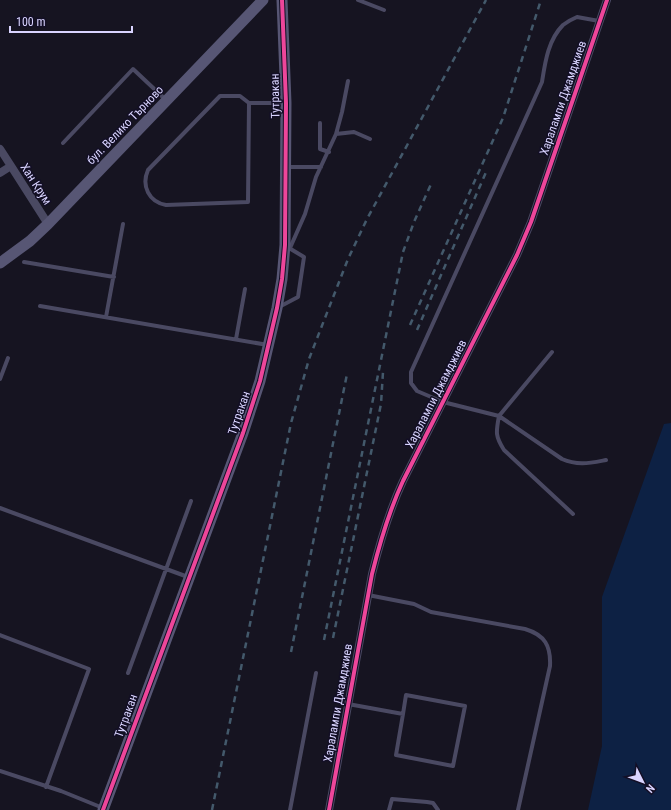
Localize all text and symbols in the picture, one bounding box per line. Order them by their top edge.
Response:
scale bar [10,8,132,34]
text: 100 m [16,15,46,29]
street label: Харалампи Джамджиев [537,39,589,157]
street label: Тутракан [268,73,282,119]
street label: бул. Велико Търново [84,83,166,167]
street label: Хан Крум [17,161,55,207]
street label: Харалампи Джамджиев [402,337,470,451]
street label: Тутракан [225,389,253,437]
street label: Харалампи Джамджиев [321,643,355,763]
street label: Тутракан [112,692,140,740]
north arrow [623,762,663,802]
text: N [643,781,657,795]

